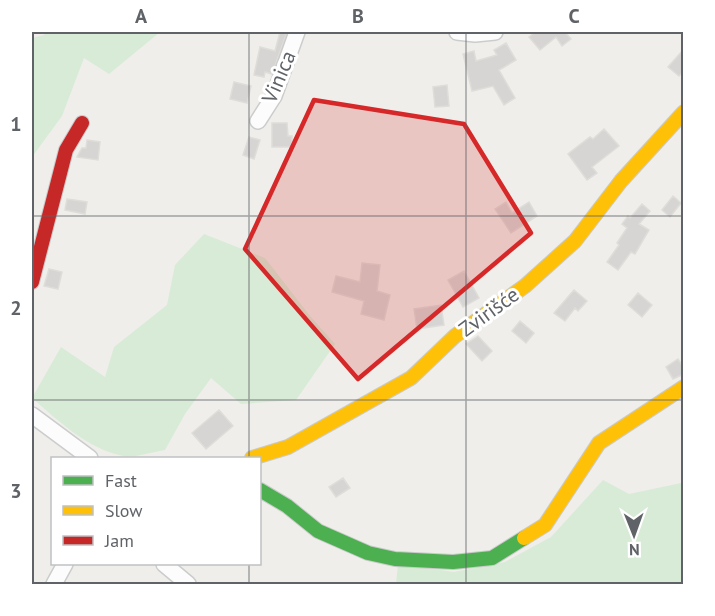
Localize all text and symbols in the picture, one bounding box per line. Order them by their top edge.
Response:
text: A [135,3,148,29]
text: B [352,3,364,29]
text: C [568,3,580,29]
street label: Vinica [255,46,302,108]
text: 1 [10,111,22,137]
street label: Zvirišće [453,281,524,342]
text: 2 [10,295,22,321]
legend [51,457,261,565]
text: Fast [105,469,137,492]
text: 3 [10,478,22,504]
text: Slow [105,499,143,522]
north arrow [604,505,664,565]
text: Jam [104,529,134,552]
text: N [629,540,640,560]

